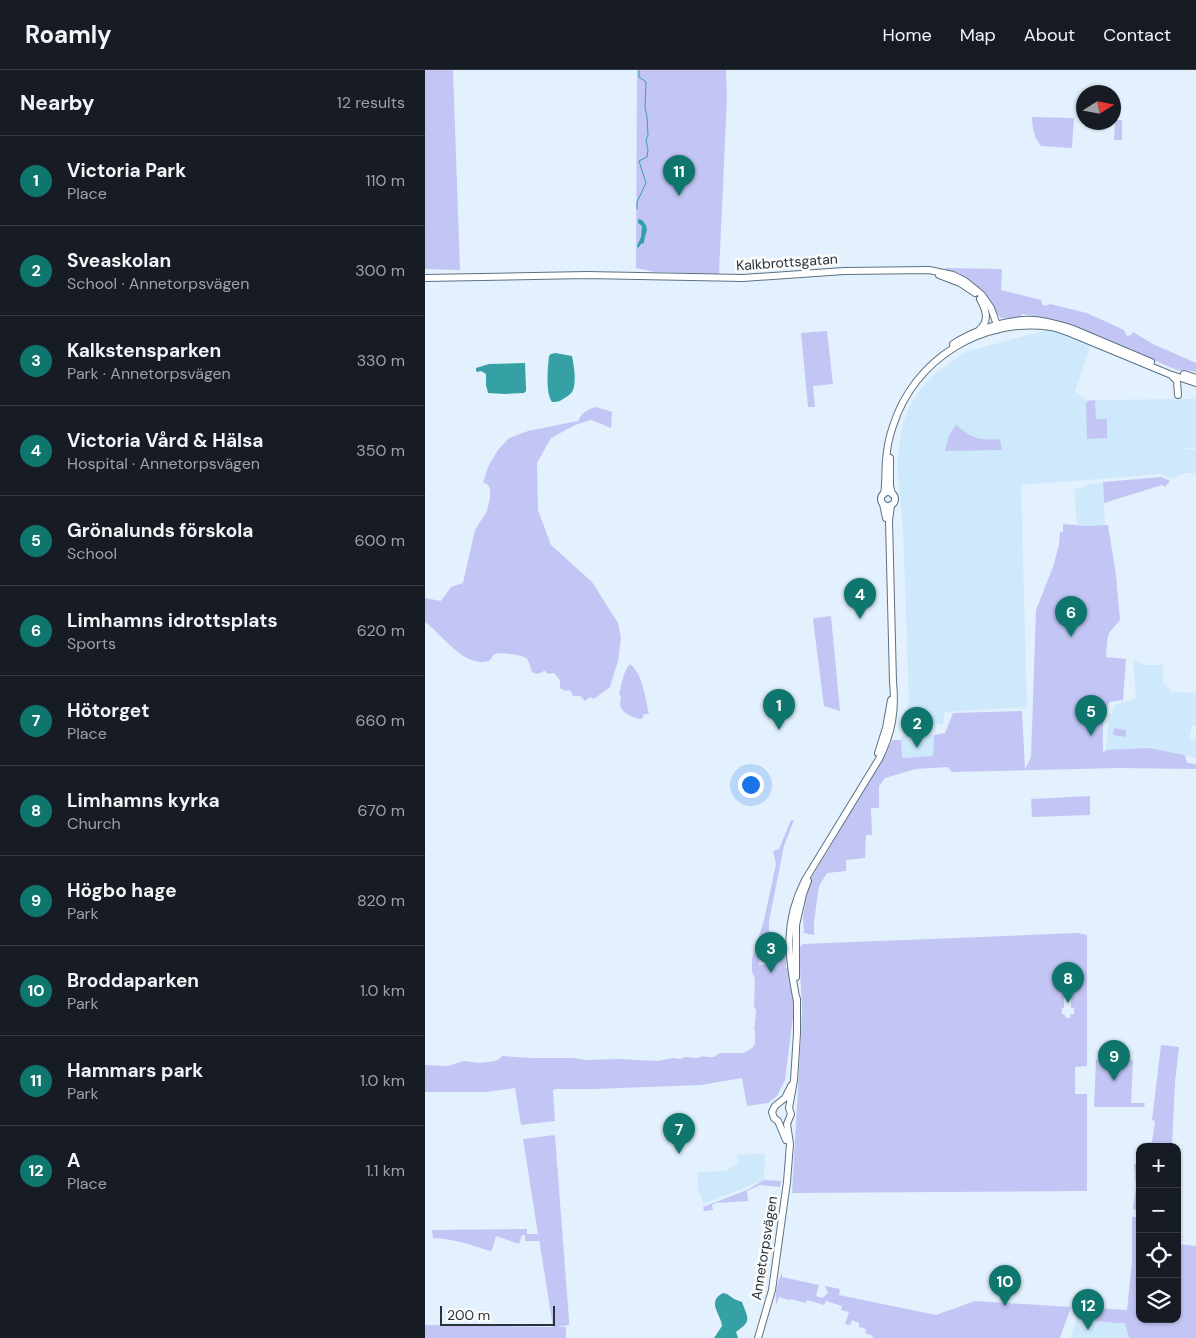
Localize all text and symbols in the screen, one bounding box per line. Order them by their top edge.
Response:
text: Roamly [25,19,112,50]
text: Home [882,23,932,47]
text: Map [960,23,996,47]
text: About [1024,23,1075,47]
text: Contact [1103,23,1171,47]
north arrow [1076,85,1121,130]
text: Nearby [20,89,94,117]
text: 12 results [337,92,405,113]
pin: 11 [663,155,695,196]
text: Victoria Park [67,158,186,183]
text: 1 [33,170,39,191]
text: 110 m [366,170,405,191]
text: Place [67,183,107,204]
text: Sveaskolan [67,248,171,273]
street label: Kalkbrottsgatan [736,249,838,275]
text: 2 [31,260,41,281]
text: 300 m [355,260,405,281]
text: School · Annetorpsvägen [67,273,249,294]
text: Kalkstensparken [67,338,221,363]
text: 3 [31,350,41,371]
text: 330 m [357,350,405,371]
text: Park · Annetorpsvägen [67,363,231,384]
text: Victoria Vård & Hälsa [67,428,263,453]
text: 4 [31,440,41,461]
text: 350 m [356,440,405,461]
text: Hospital · Annetorpsvägen [67,453,260,474]
text: Grönalunds förskola [67,518,254,543]
text: 5 [31,530,41,551]
text: 600 m [355,530,405,551]
text: School [67,543,117,564]
pin: 4 [844,578,876,619]
pin: 6 [1055,596,1087,637]
text: Limhamns idrottsplats [67,608,278,633]
text: 6 [31,620,41,641]
text: 620 m [357,620,405,641]
text: Sports [67,633,116,654]
pin: 1 [763,689,795,730]
pin: 5 [1075,695,1107,736]
text: Hötorget [67,698,149,723]
pin: 2 [901,707,933,748]
text: 7 [32,710,40,731]
text: 660 m [355,710,405,731]
text: Place [67,723,107,744]
your location [738,772,764,798]
text: Limhamns kyrka [67,788,220,813]
text: 8 [31,800,41,821]
text: 670 m [358,800,405,821]
text: Church [67,813,121,834]
text: Högbo hage [67,878,177,903]
text: 9 [31,890,41,911]
text: 820 m [357,890,405,911]
text: Park [67,903,99,924]
pin: 3 [755,932,787,973]
pin: 8 [1052,962,1084,1003]
text: Broddaparken [67,968,199,993]
text: 10 [27,980,45,1001]
text: 1.0 km [360,980,405,1001]
text: Park [67,993,99,1014]
pin: 9 [1098,1040,1130,1081]
text: Hammars park [67,1058,203,1083]
text: 11 [30,1070,42,1091]
text: 1.0 km [360,1070,405,1091]
text: Park [67,1083,99,1104]
pin: 7 [663,1113,695,1154]
map controls [1136,1143,1181,1323]
button: + [1136,1143,1181,1188]
text: A [67,1148,80,1173]
text: 12 [28,1160,44,1181]
text: 1.1 km [366,1160,405,1181]
text: Place [67,1173,107,1194]
button: − [1136,1188,1181,1233]
street label: Annetorpsvägen [747,1195,781,1301]
button: locate [1136,1233,1181,1278]
pin: 10 [989,1265,1021,1306]
button: layers [1136,1278,1181,1323]
pin: 12 [1072,1289,1104,1330]
scale bar [440,1303,555,1326]
text: 200 m [447,1306,490,1324]

